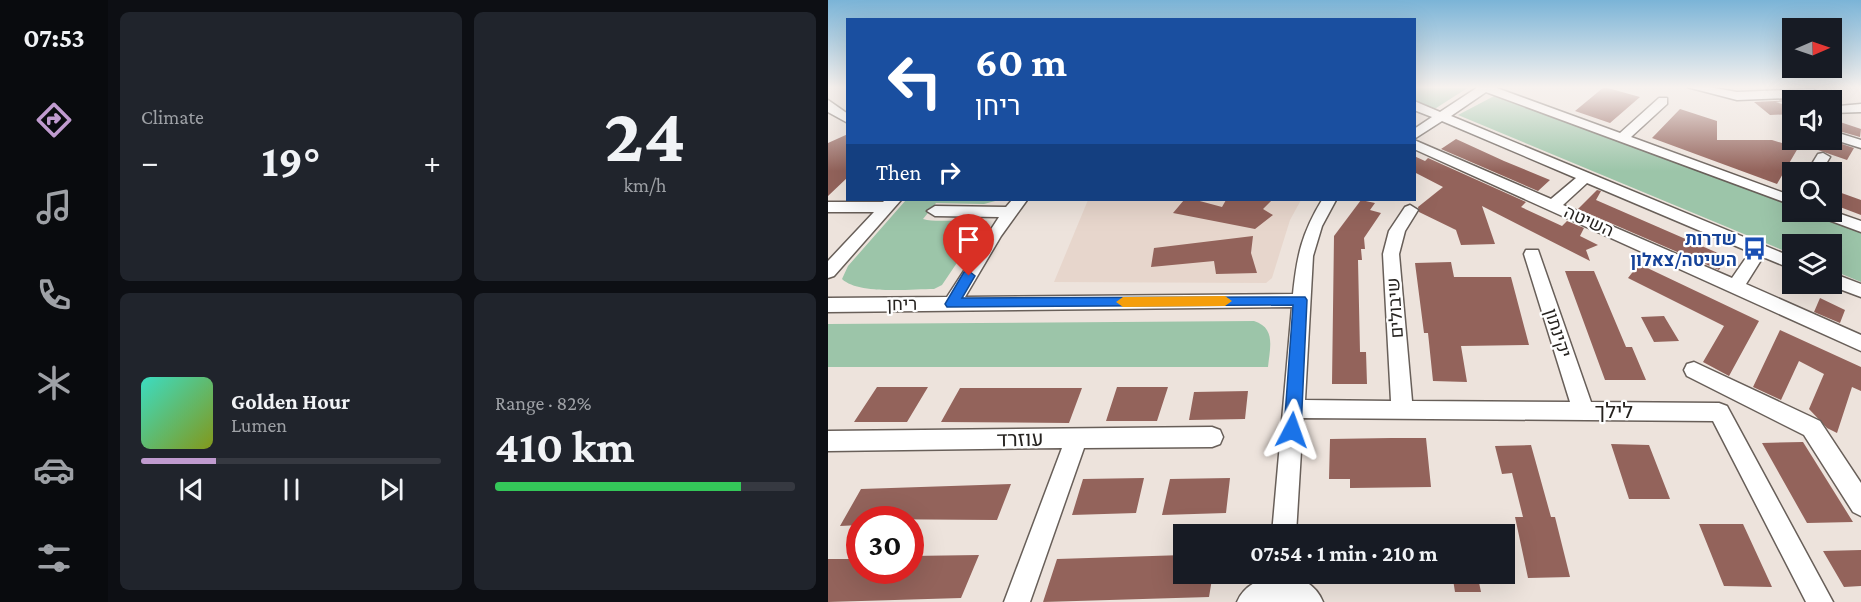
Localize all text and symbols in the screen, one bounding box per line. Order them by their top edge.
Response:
north arrow [1782,18,1842,78]
map controls [1782,18,1842,294]
text: 07:53 [23,23,85,53]
text: 60 m [975,38,1067,85]
icon: left [876,42,954,120]
button: sound [1782,90,1842,150]
text: 24 [604,91,686,178]
text: ריחן [975,91,1021,121]
icon: directions [33,99,75,141]
text: Climate [141,106,204,128]
text: 19° [262,136,320,186]
text: − [141,143,158,180]
text: + [424,143,441,180]
icon: right [933,156,966,189]
text: Then [876,160,921,185]
button: search [1782,162,1842,222]
text: km/h [623,174,667,196]
icon: music [33,186,75,228]
street label: השיטה [1561,201,1617,241]
pin [943,214,994,276]
icon: arrive [952,223,985,256]
place label: שדרות השיטה/צאלון [1631,229,1737,270]
button: layers [1782,234,1842,294]
bus stop icon: שדרות השיטה/צאלון [1742,236,1768,262]
icon: phone [33,274,75,316]
street label: שיבולים [1383,277,1407,339]
street label: ריחן [887,294,917,314]
street label: יקינתון [1541,306,1575,360]
icon: climate [33,362,75,404]
text: Golden Hour [231,389,350,414]
text: Range · 82% [495,392,592,414]
position arrow [1260,398,1324,462]
street label: לילך [1595,399,1633,423]
text: Lumen [231,414,287,436]
text: 410 km [495,422,635,472]
street label: עוזרד [996,427,1044,451]
icon: car [33,449,75,491]
icon: previous [175,473,208,506]
icon: pause [275,473,308,506]
icon: next [375,473,408,506]
speed limit sign: 30 [846,506,924,584]
icon: filters [33,537,75,579]
text: 07:54 · 1 min · 210 m [1250,541,1438,566]

